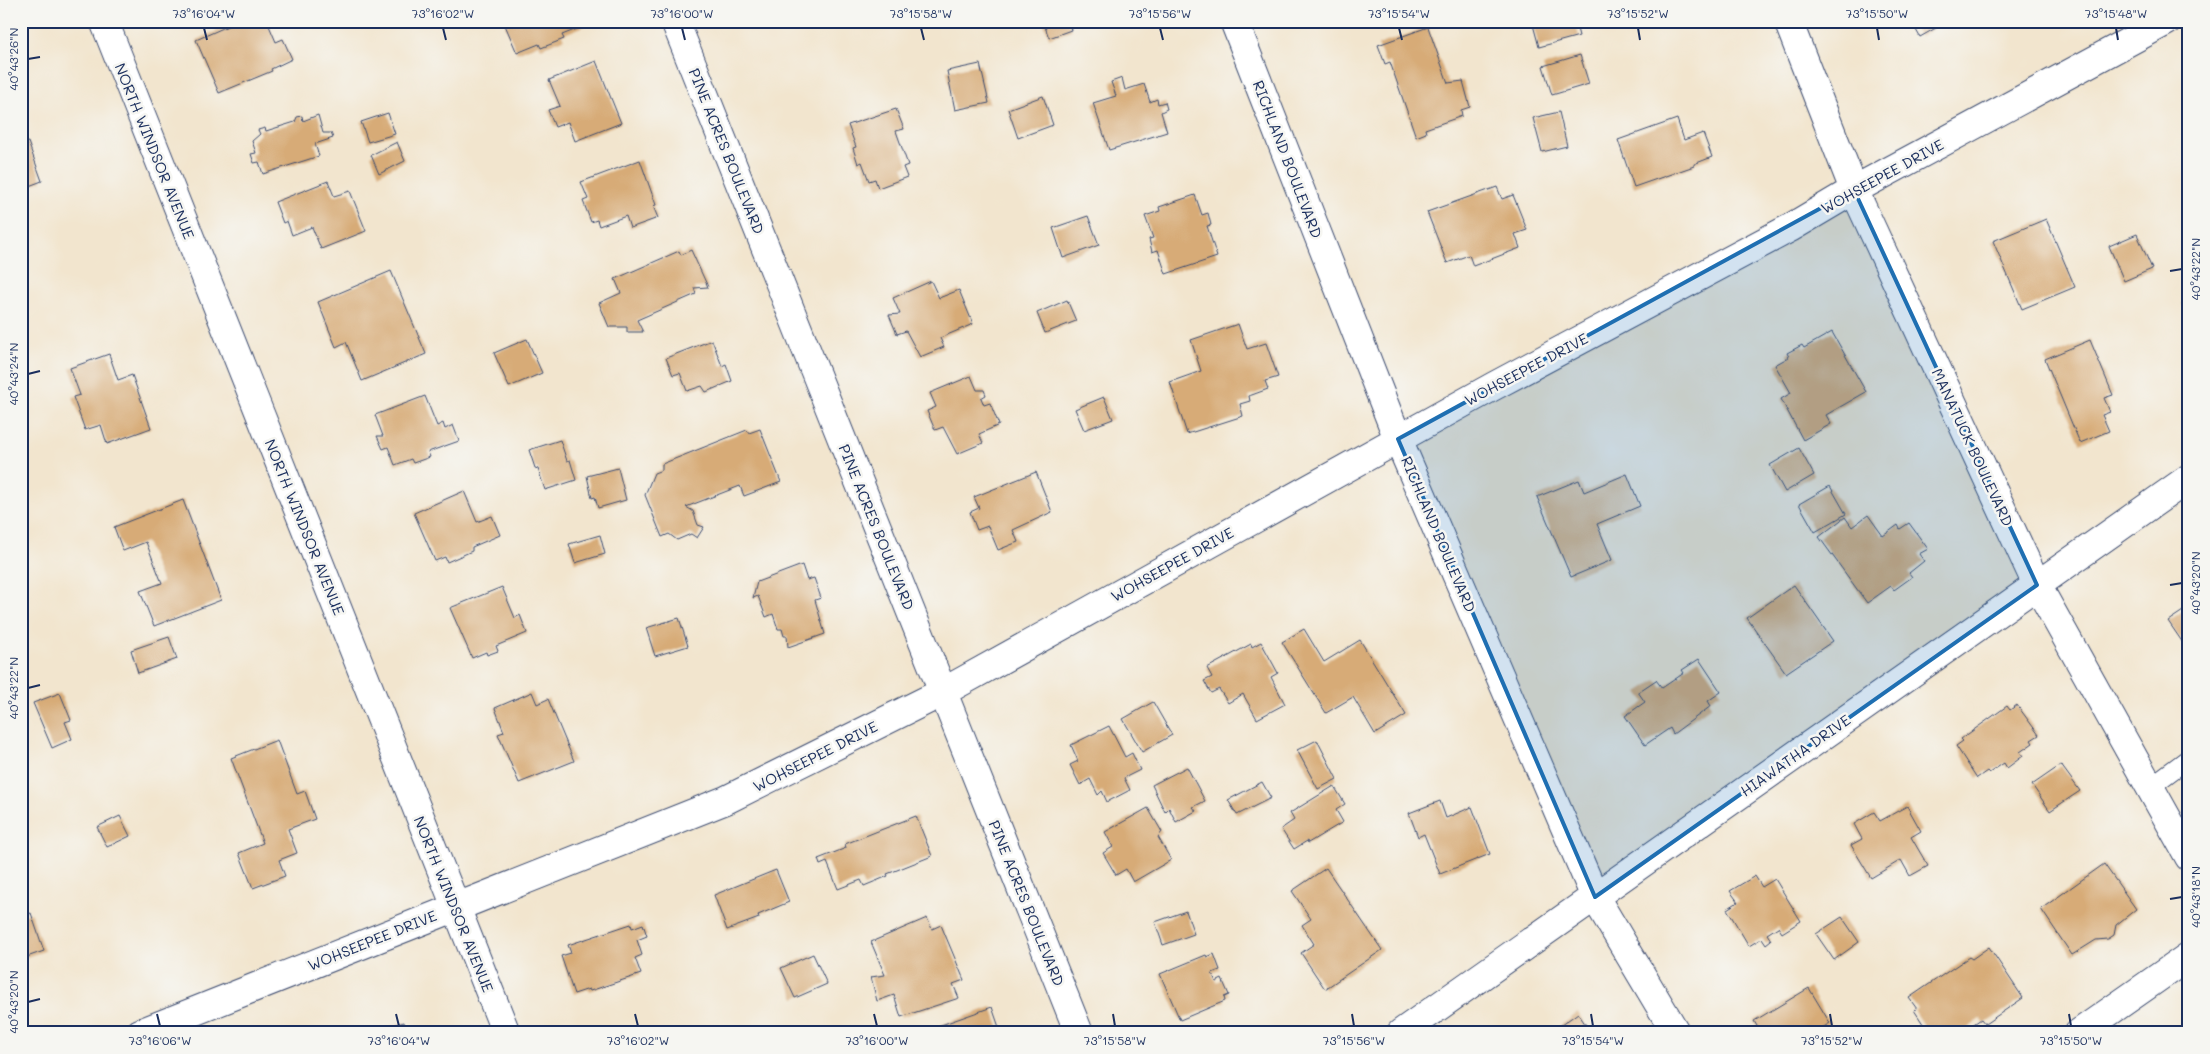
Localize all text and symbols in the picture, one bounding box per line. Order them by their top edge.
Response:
text: 73°16'04"W [173,5,235,21]
text: 73°16'02"W [412,5,474,21]
text: 73°16'00"W [650,5,714,21]
text: 73°15'58"W [890,5,952,21]
text: 73°15'56"W [1129,5,1191,21]
text: 73°15'54"W [1368,5,1430,21]
text: 73°15'52"W [1607,5,1669,21]
text: 73°15'50"W [1846,5,1908,21]
text: 73°15'48"W [2085,5,2147,21]
text: 40°43'26"N [5,28,21,90]
street label: NORTH WINDSOR AVENUE [110,60,200,242]
street label: PINE ACRES BOULEVARD [685,65,769,237]
street label: RICHLAND BOULEVARD [1249,77,1327,241]
street label: WOHSEEPEE DRIVE [1817,134,1947,218]
text: 40°43'22"N [2187,238,2203,300]
street label: WOHSEEPEE DRIVE [1461,328,1592,410]
text: 40°43'24"N [5,343,21,405]
street label: MANATUCK BOULEVARD [1928,365,2018,529]
street label: NORTH WINDSOR AVENUE [260,436,350,618]
street label: PINE ACRES BOULEVARD [835,441,919,613]
street label: RICHLAND BOULEVARD [1397,453,1481,615]
street label: WOHSEEPEE DRIVE [1107,522,1237,606]
text: 40°43'20"N [2187,552,2203,614]
text: 40°43'22"N [5,657,21,719]
street label: HIAWATHA DRIVE [1736,709,1854,801]
street label: WOHSEEPEE DRIVE [749,716,881,796]
street label: NORTH WINDSOR AVENUE [409,813,499,995]
street label: PINE ACRES BOULEVARD [985,817,1069,989]
text: 40°43'18"N [2187,866,2203,928]
street label: WOHSEEPEE DRIVE [305,905,440,975]
text: 40°43'20"N [5,971,21,1033]
text: 73°16'06"W [128,1032,192,1048]
text: 73°16'04"W [368,1032,430,1048]
text: 73°16'02"W [607,1032,669,1048]
text: 73°16'00"W [845,1032,909,1048]
text: 73°15'58"W [1084,1032,1146,1048]
text: 73°15'56"W [1323,1032,1385,1048]
text: 73°15'54"W [1562,1032,1624,1048]
text: 73°15'52"W [1801,1032,1863,1048]
text: 73°15'50"W [2040,1032,2102,1048]

